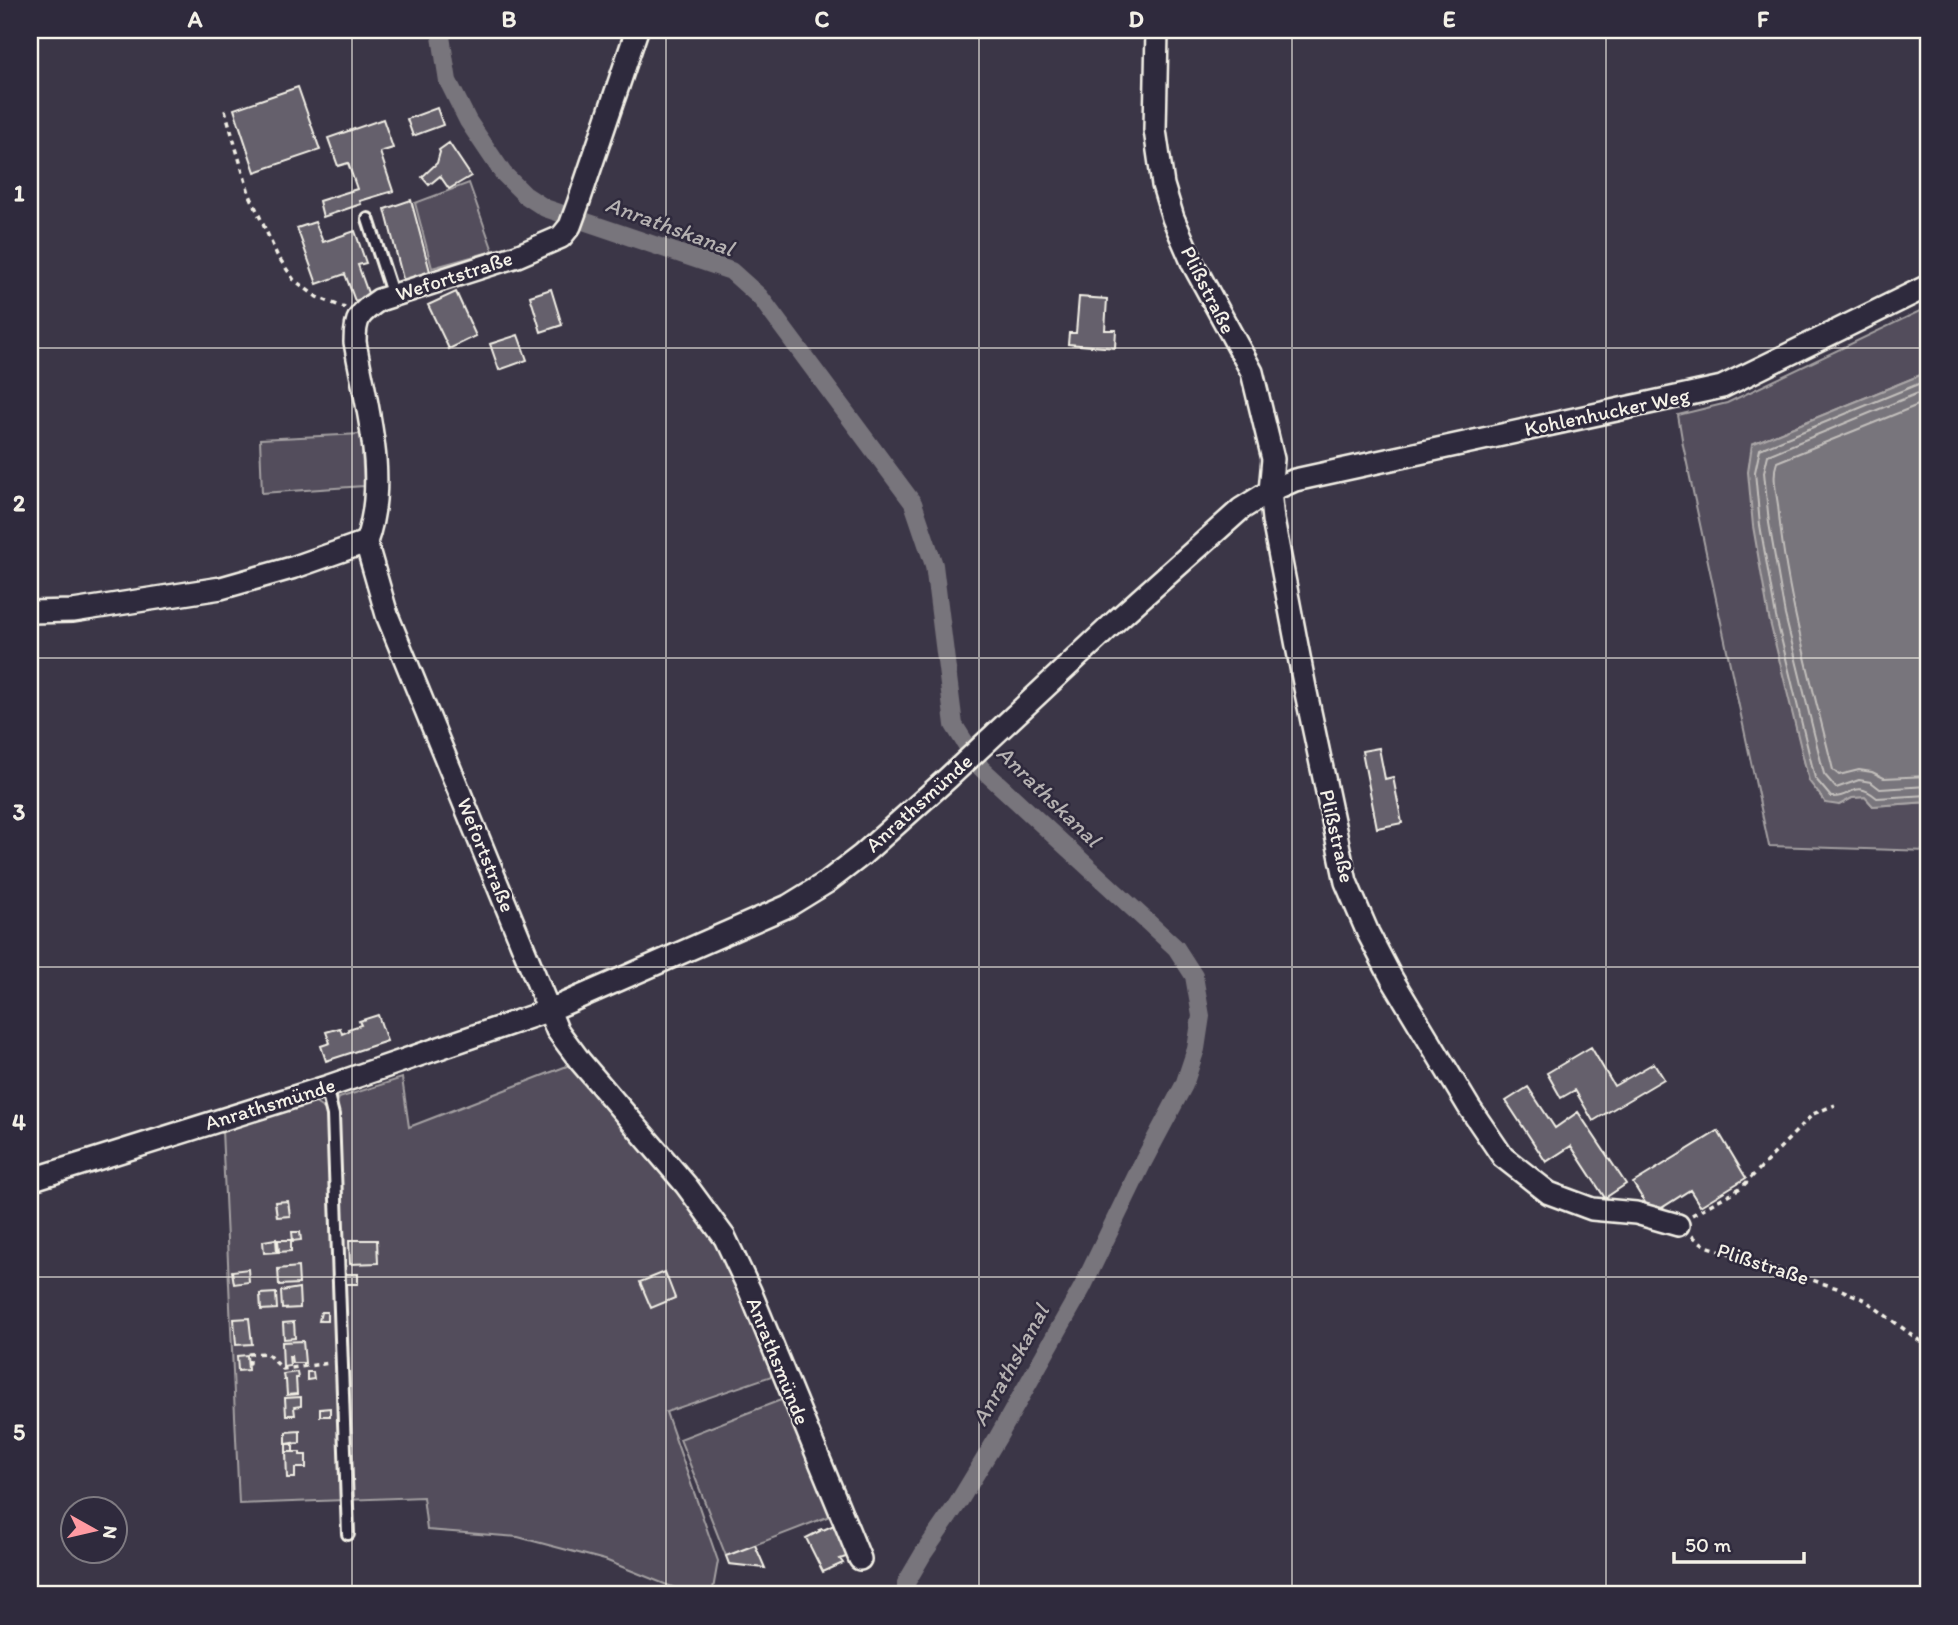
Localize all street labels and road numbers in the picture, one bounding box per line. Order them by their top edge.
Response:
street label: Plißstraße [1176,242,1241,338]
street label: Wefortstraße [392,245,515,306]
street label: Kohlenhucker Weg [1522,382,1692,441]
street label: Anrathsmünde [860,748,977,857]
street label: Plißstraße [1315,787,1360,885]
street label: Wefortstraße [452,794,521,916]
street label: Anrathsmünde [202,1072,338,1135]
street label: Plißstraße [1714,1237,1812,1290]
street label: Anrathsmünde [742,1293,815,1428]

